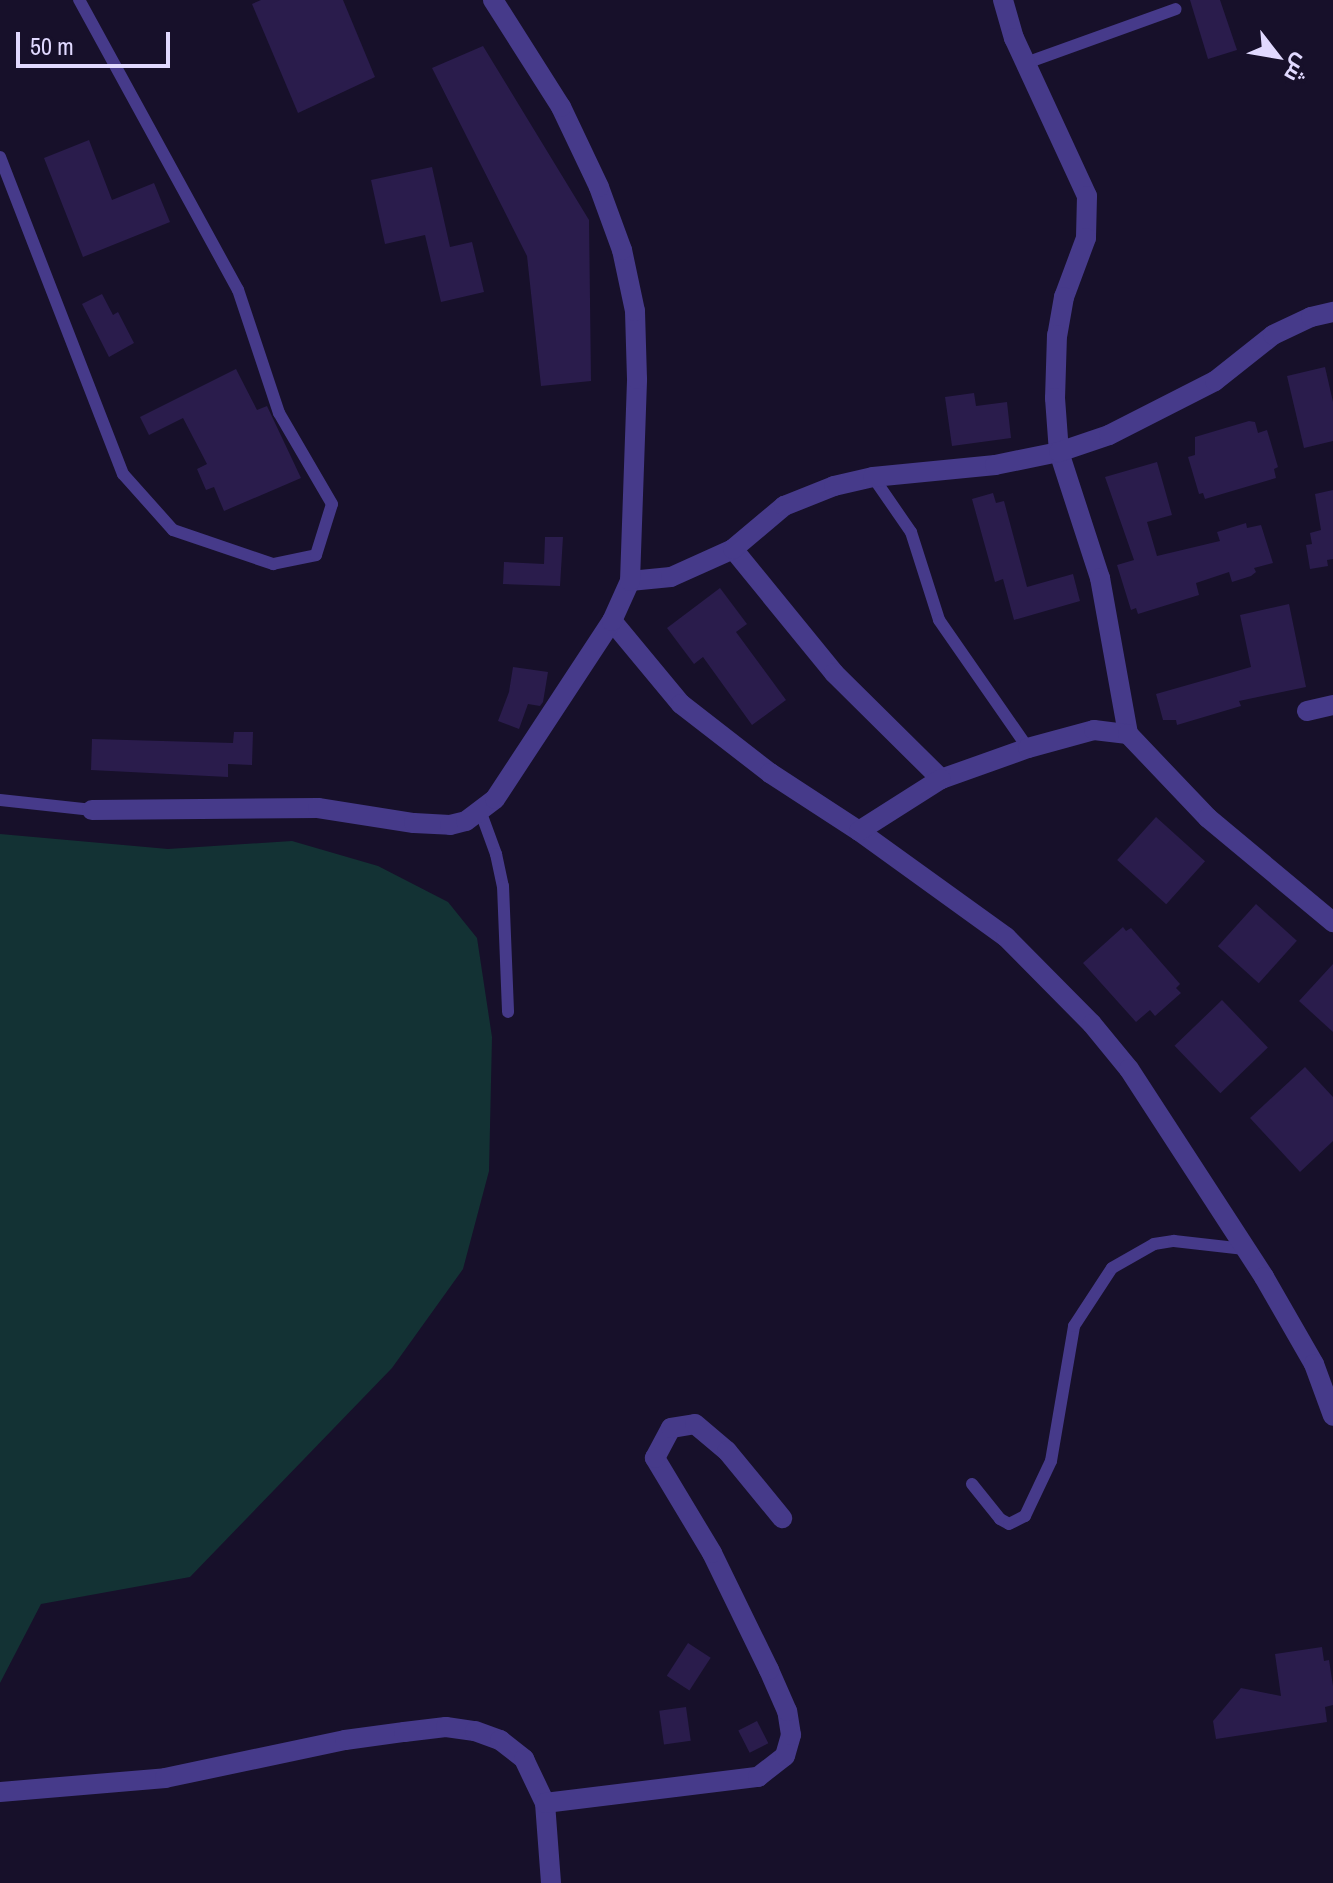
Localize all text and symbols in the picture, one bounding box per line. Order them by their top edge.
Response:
scale bar [20,16,174,66]
north arrow [1237,16,1317,96]
text: 50 m [30,30,74,62]
text: ش [1277,49,1318,88]

